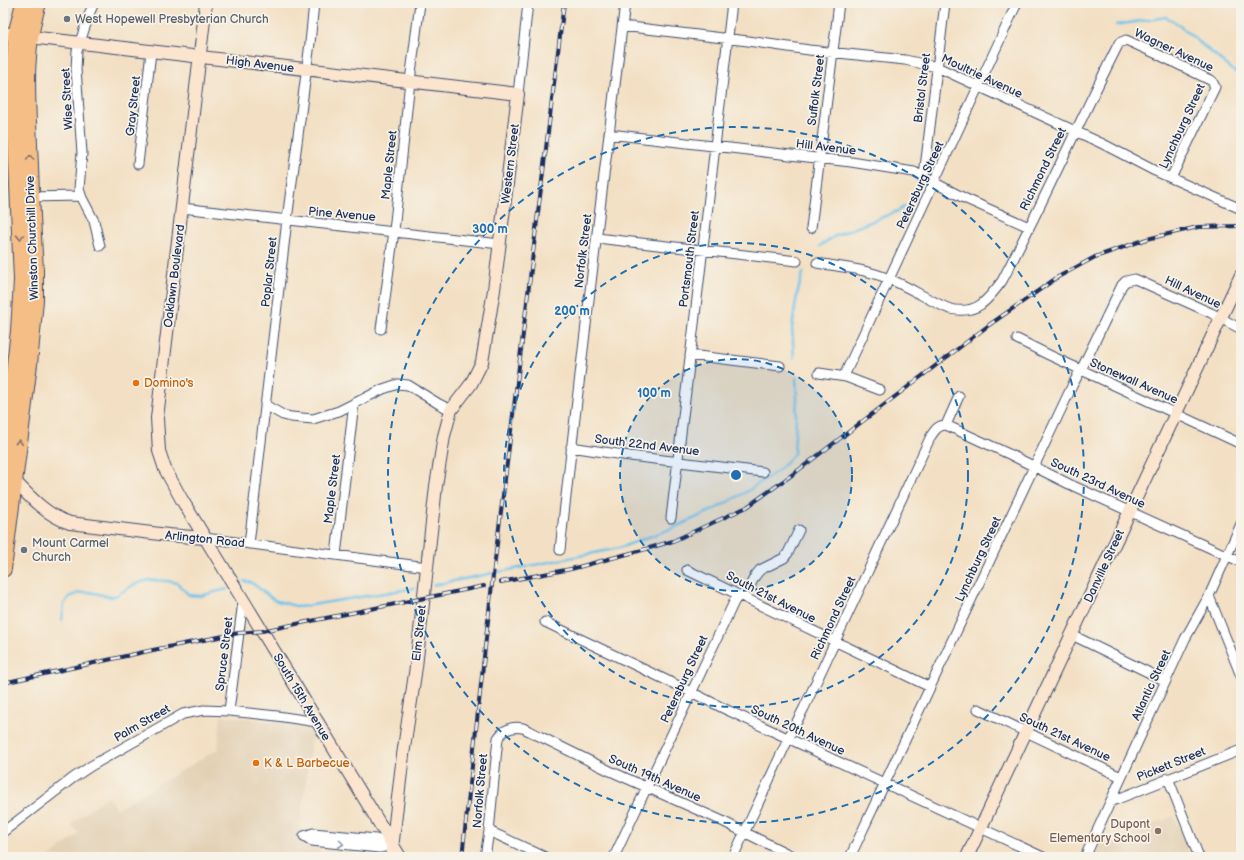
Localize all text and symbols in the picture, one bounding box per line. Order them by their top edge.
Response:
place label: West Hopewell Presbyterian Church [75,12,269,27]
marker: West Hopewell Presbyterian Church [62,14,72,24]
street label: Wagner Avenue [1132,26,1216,75]
street label: Moultrie Avenue [939,51,1025,102]
street label: Bristol Street [911,52,934,124]
street label: High Avenue [225,53,295,76]
street label: Suffolk Street [805,53,828,126]
street label: Wise Street [58,67,77,130]
street label: Gray Street [123,75,144,137]
street label: Lynchburg Street [1156,81,1209,171]
street label: Western Street [498,123,523,205]
street label: Richmond Street [1017,125,1070,213]
street label: Maple Street [378,129,401,201]
street label: Hill Avenue [795,136,857,159]
street label: Petersburg Street [894,139,947,232]
one-way arrow [25,155,34,161]
street label: Winston Churchill Drive [23,175,42,300]
street label: Pine Avenue [308,204,376,225]
street label: Portsmouth Street [676,209,703,308]
street label: Norfolk Street [571,213,596,289]
text: 300 m [472,222,508,237]
street label: Oaklawn Boulevard [161,224,188,328]
one-way arrow [16,234,24,240]
street label: Poplar Street [258,236,281,308]
street label: Hill Avenue [1162,273,1223,312]
text: 200 m [554,304,590,319]
street label: Stonewall Avenue [1087,355,1180,408]
place label: Domino's [144,376,193,391]
marker: Domino's [131,378,141,388]
text: 100 m [637,386,671,401]
street label: South 22nd Avenue [594,432,700,459]
one-way arrow [15,438,24,445]
street label: Maple Street [321,453,344,525]
street label: South 23rd Avenue [1048,455,1148,512]
centre of rings [729,468,743,482]
street label: Lynchburg Street [952,514,1005,604]
street label: Danville Street [1081,527,1128,605]
street label: Arlington Road [164,528,246,551]
place label: Mount Carmel Church [32,536,109,565]
marker: Mount Carmel Church [19,545,29,555]
street label: South 21st Avenue [723,568,818,627]
street label: Richmond Street [807,574,860,662]
street label: Elm Street [409,604,430,662]
street label: Spruce Street [213,616,237,692]
street label: Petersburg Street [658,633,711,726]
street label: Atlantic Street [1129,647,1174,723]
street label: South 15th Avenue [270,651,334,744]
street label: Palm Street [111,701,173,746]
street label: South 20th Avenue [748,702,847,759]
street label: South 21st Avenue [1017,710,1113,765]
street label: Pickett Street [1135,744,1208,785]
street label: South 19th Avenue [606,751,703,806]
street label: Norfolk Street [470,753,491,829]
place label: K & L Barbecue [264,756,350,771]
marker: K & L Barbecue [251,758,261,768]
place label: Dupont Elementary School [1049,817,1150,846]
marker: Dupont Elementary School [1153,826,1163,836]
one-way arrow [338,839,344,848]

